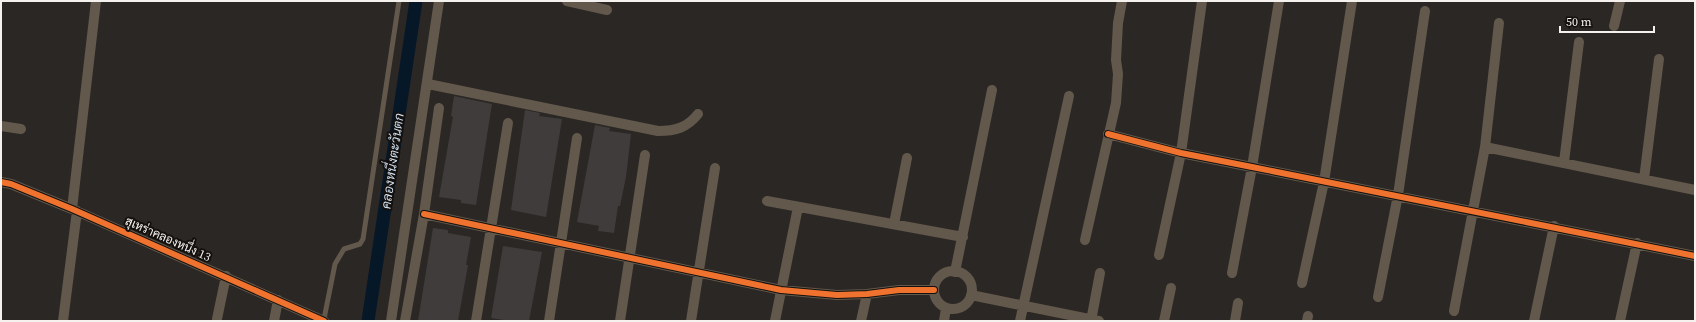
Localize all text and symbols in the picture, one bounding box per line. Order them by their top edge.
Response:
scale bar [1560,8,1654,34]
text: 50 m [1566,14,1592,30]
water label: คลองหนึ่งตะวันตก [373,112,408,210]
street label: สุเหร่าคลองหนึ่ง 13 [122,210,215,266]

